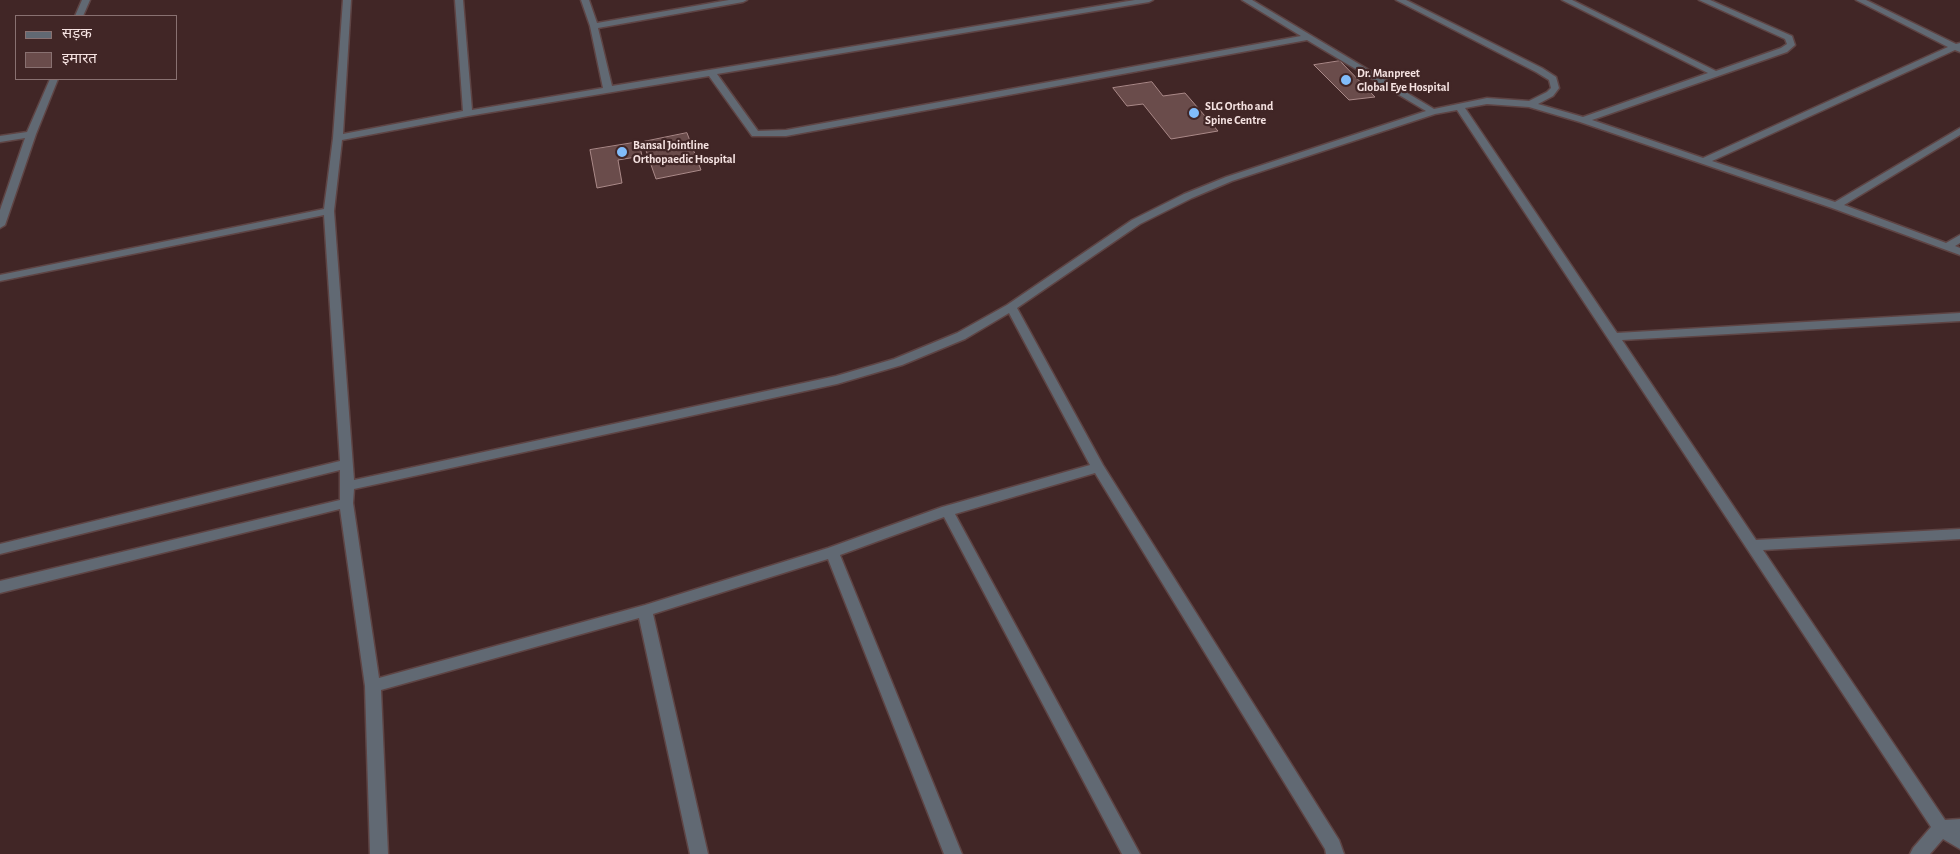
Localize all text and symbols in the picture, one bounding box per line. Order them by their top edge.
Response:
legend [15,15,178,80]
text: सड़क [62,26,92,41]
text: इमारत [62,51,97,66]
place label: Dr. Manpreet Global Eye Hospital [1357,66,1450,94]
marker: Dr. Manpreet Global Eye Hospital [1339,73,1353,87]
place label: SLG Ortho and Spine Centre [1205,99,1273,127]
marker: SLG Ortho and Spine Centre [1187,106,1201,120]
place label: Bansal Jointline Orthopaedic Hospital [633,138,736,166]
marker: Bansal Jointline Orthopaedic Hospital [615,145,629,159]

